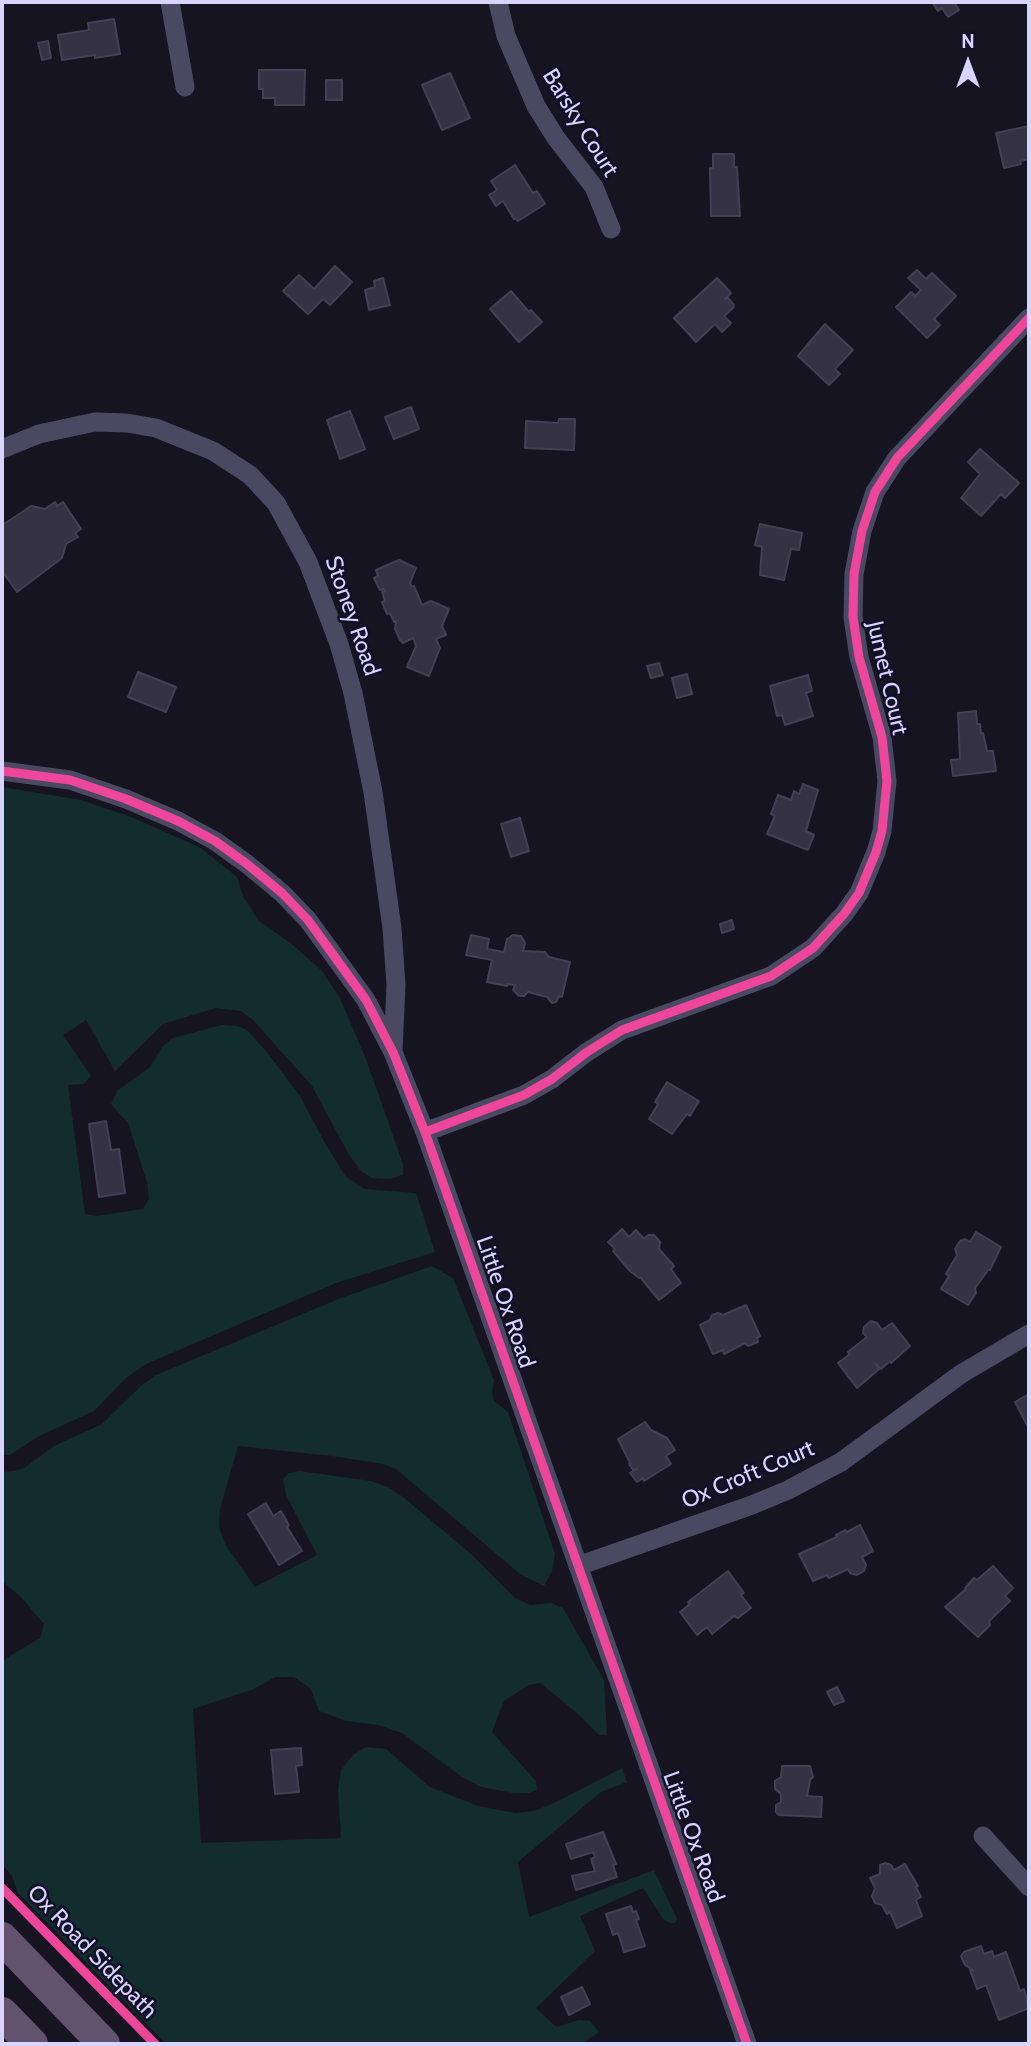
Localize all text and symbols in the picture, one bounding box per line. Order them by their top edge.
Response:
north arrow [933,28,1003,98]
text: N [961,30,975,53]
street label: Barsky Court [536,64,624,182]
street label: Stoney Road [319,553,385,679]
street label: Jumet Court [860,618,914,738]
street label: Little Ox Road [470,1232,540,1372]
street label: Ox Croft Court [678,1435,818,1515]
street label: Little Ox Road [657,1768,729,1906]
street label: Ox Road Sidepath [21,1879,163,2025]

